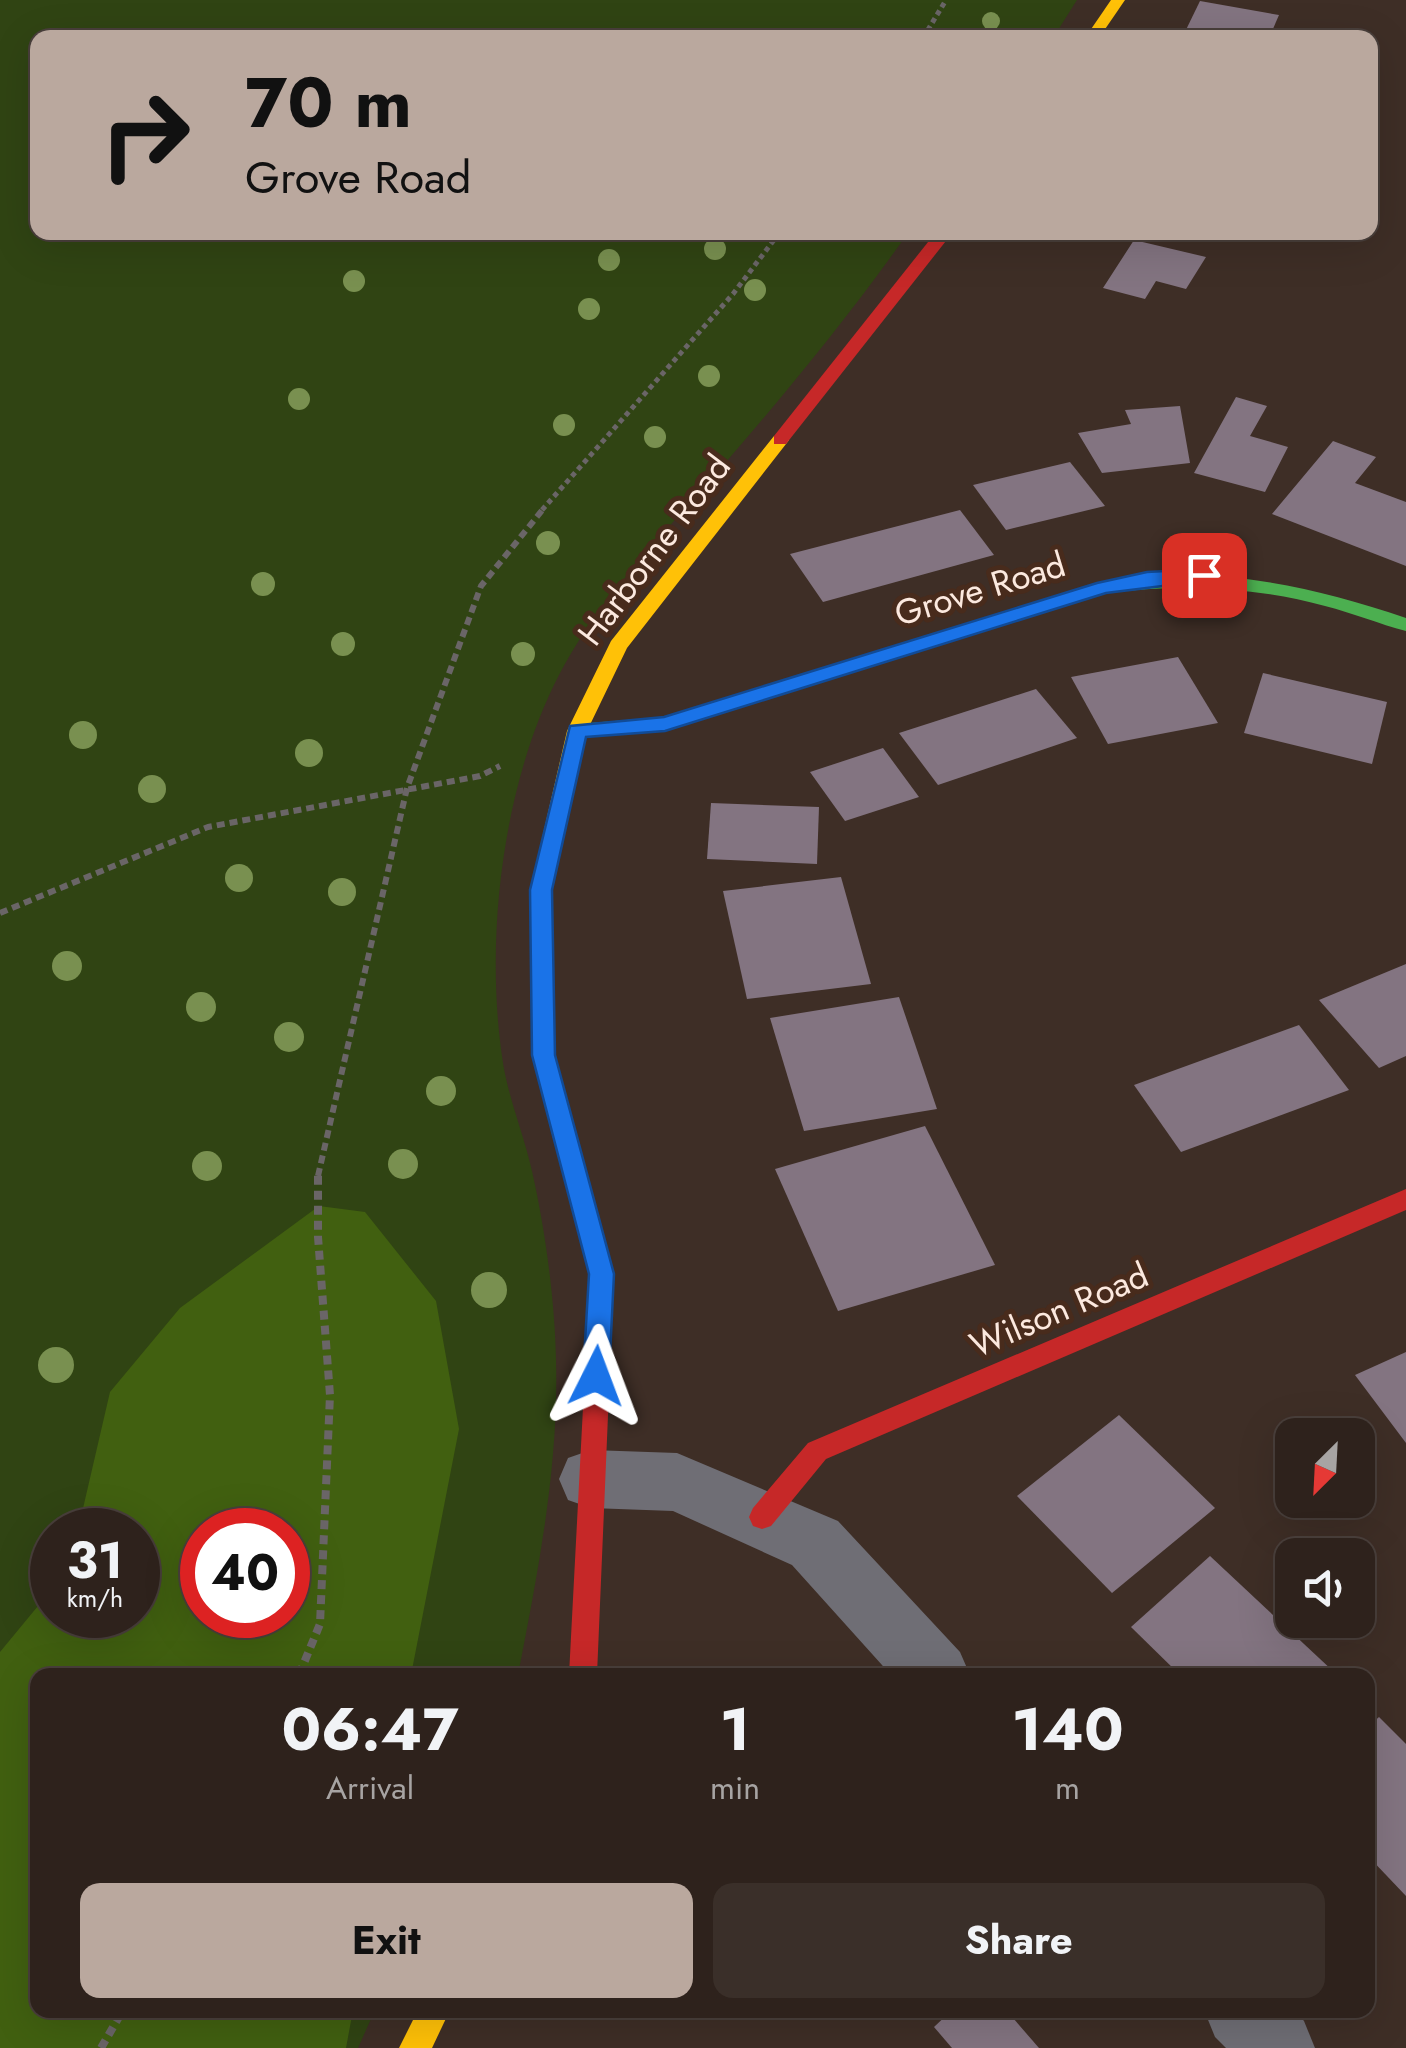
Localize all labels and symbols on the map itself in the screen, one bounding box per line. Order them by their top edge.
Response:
street label: Harborne Road [566,444,742,656]
pin [1162,533,1247,618]
street label: Grove Road [888,539,1072,639]
street label: Wilson Road [962,1250,1156,1370]
position arrow [544,1324,648,1428]
north arrow [1275,1418,1375,1518]
speed limit sign: 40 [180,1508,310,1638]

